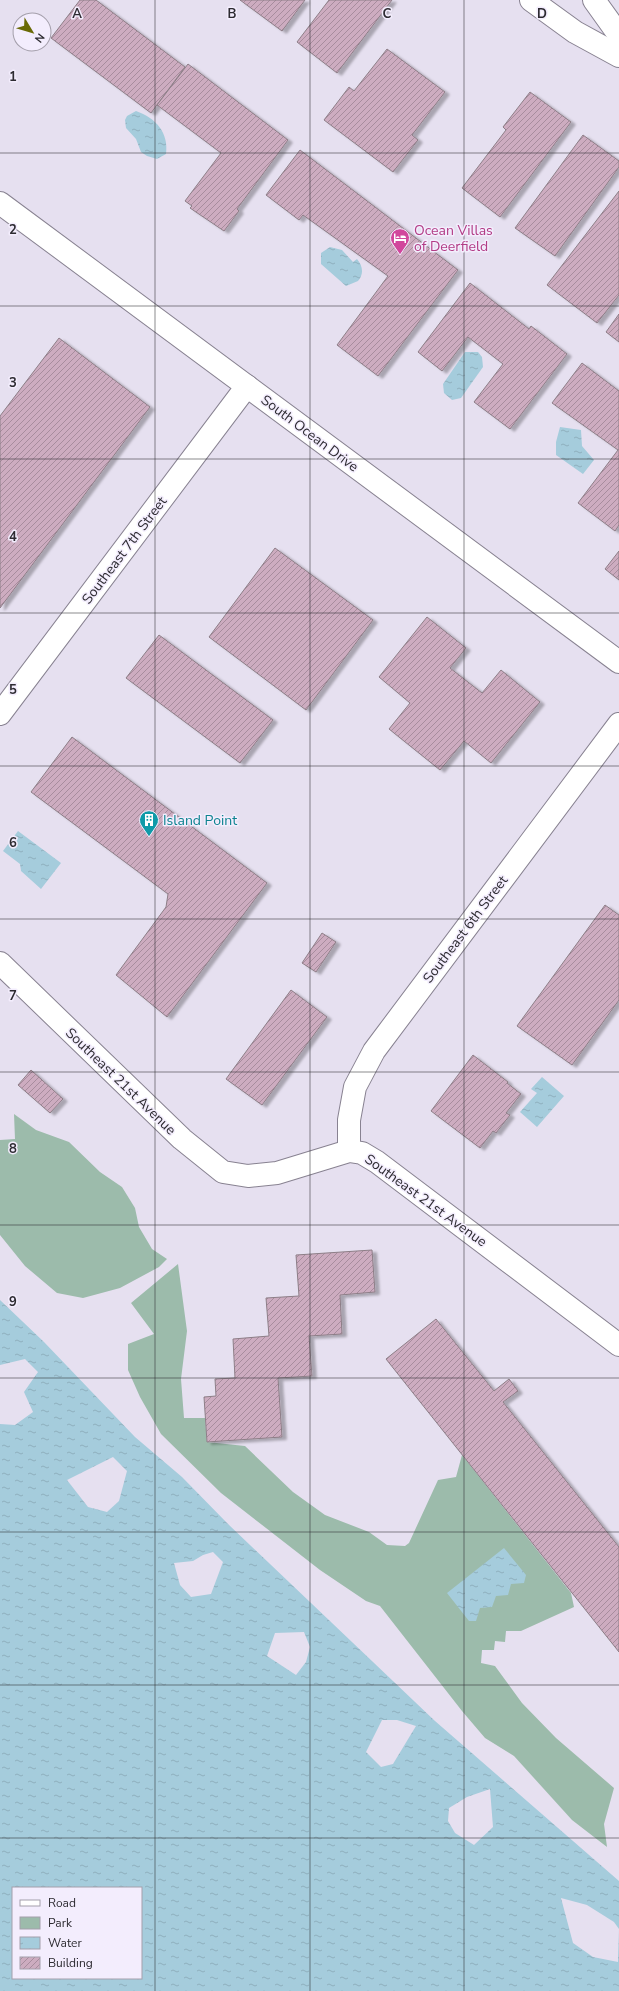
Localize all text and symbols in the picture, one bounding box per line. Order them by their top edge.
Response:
text: A [72,5,82,23]
text: B [228,5,237,23]
text: C [383,5,392,23]
text: D [537,5,547,23]
north arrow [12,12,52,52]
text: N [31,30,48,46]
text: 1 [9,68,17,86]
text: 2 [9,221,17,239]
place label: Ocean Villas of Deerfield [414,221,493,256]
hotel icon: Ocean Villas of Deerfield [389,227,411,255]
text: 3 [9,374,17,392]
street label: South Ocean Drive [257,390,362,476]
street label: Southeast 7th Street [78,493,171,608]
text: 4 [9,528,17,546]
text: 5 [9,681,17,699]
building icon: Island Point [138,809,160,837]
place label: Island Point [163,811,237,830]
text: 6 [9,834,17,852]
street label: Southeast 6th Street [419,872,512,987]
text: 7 [9,987,17,1005]
street label: Southeast 21st Avenue [61,1024,180,1139]
text: 8 [9,1140,17,1158]
street label: Southeast 21st Avenue [361,1150,491,1251]
text: 9 [9,1293,17,1311]
legend [12,1887,142,1979]
text: Road [48,1895,76,1911]
text: Park [48,1915,73,1931]
text: Water [48,1935,82,1951]
text: Building [48,1955,93,1971]

